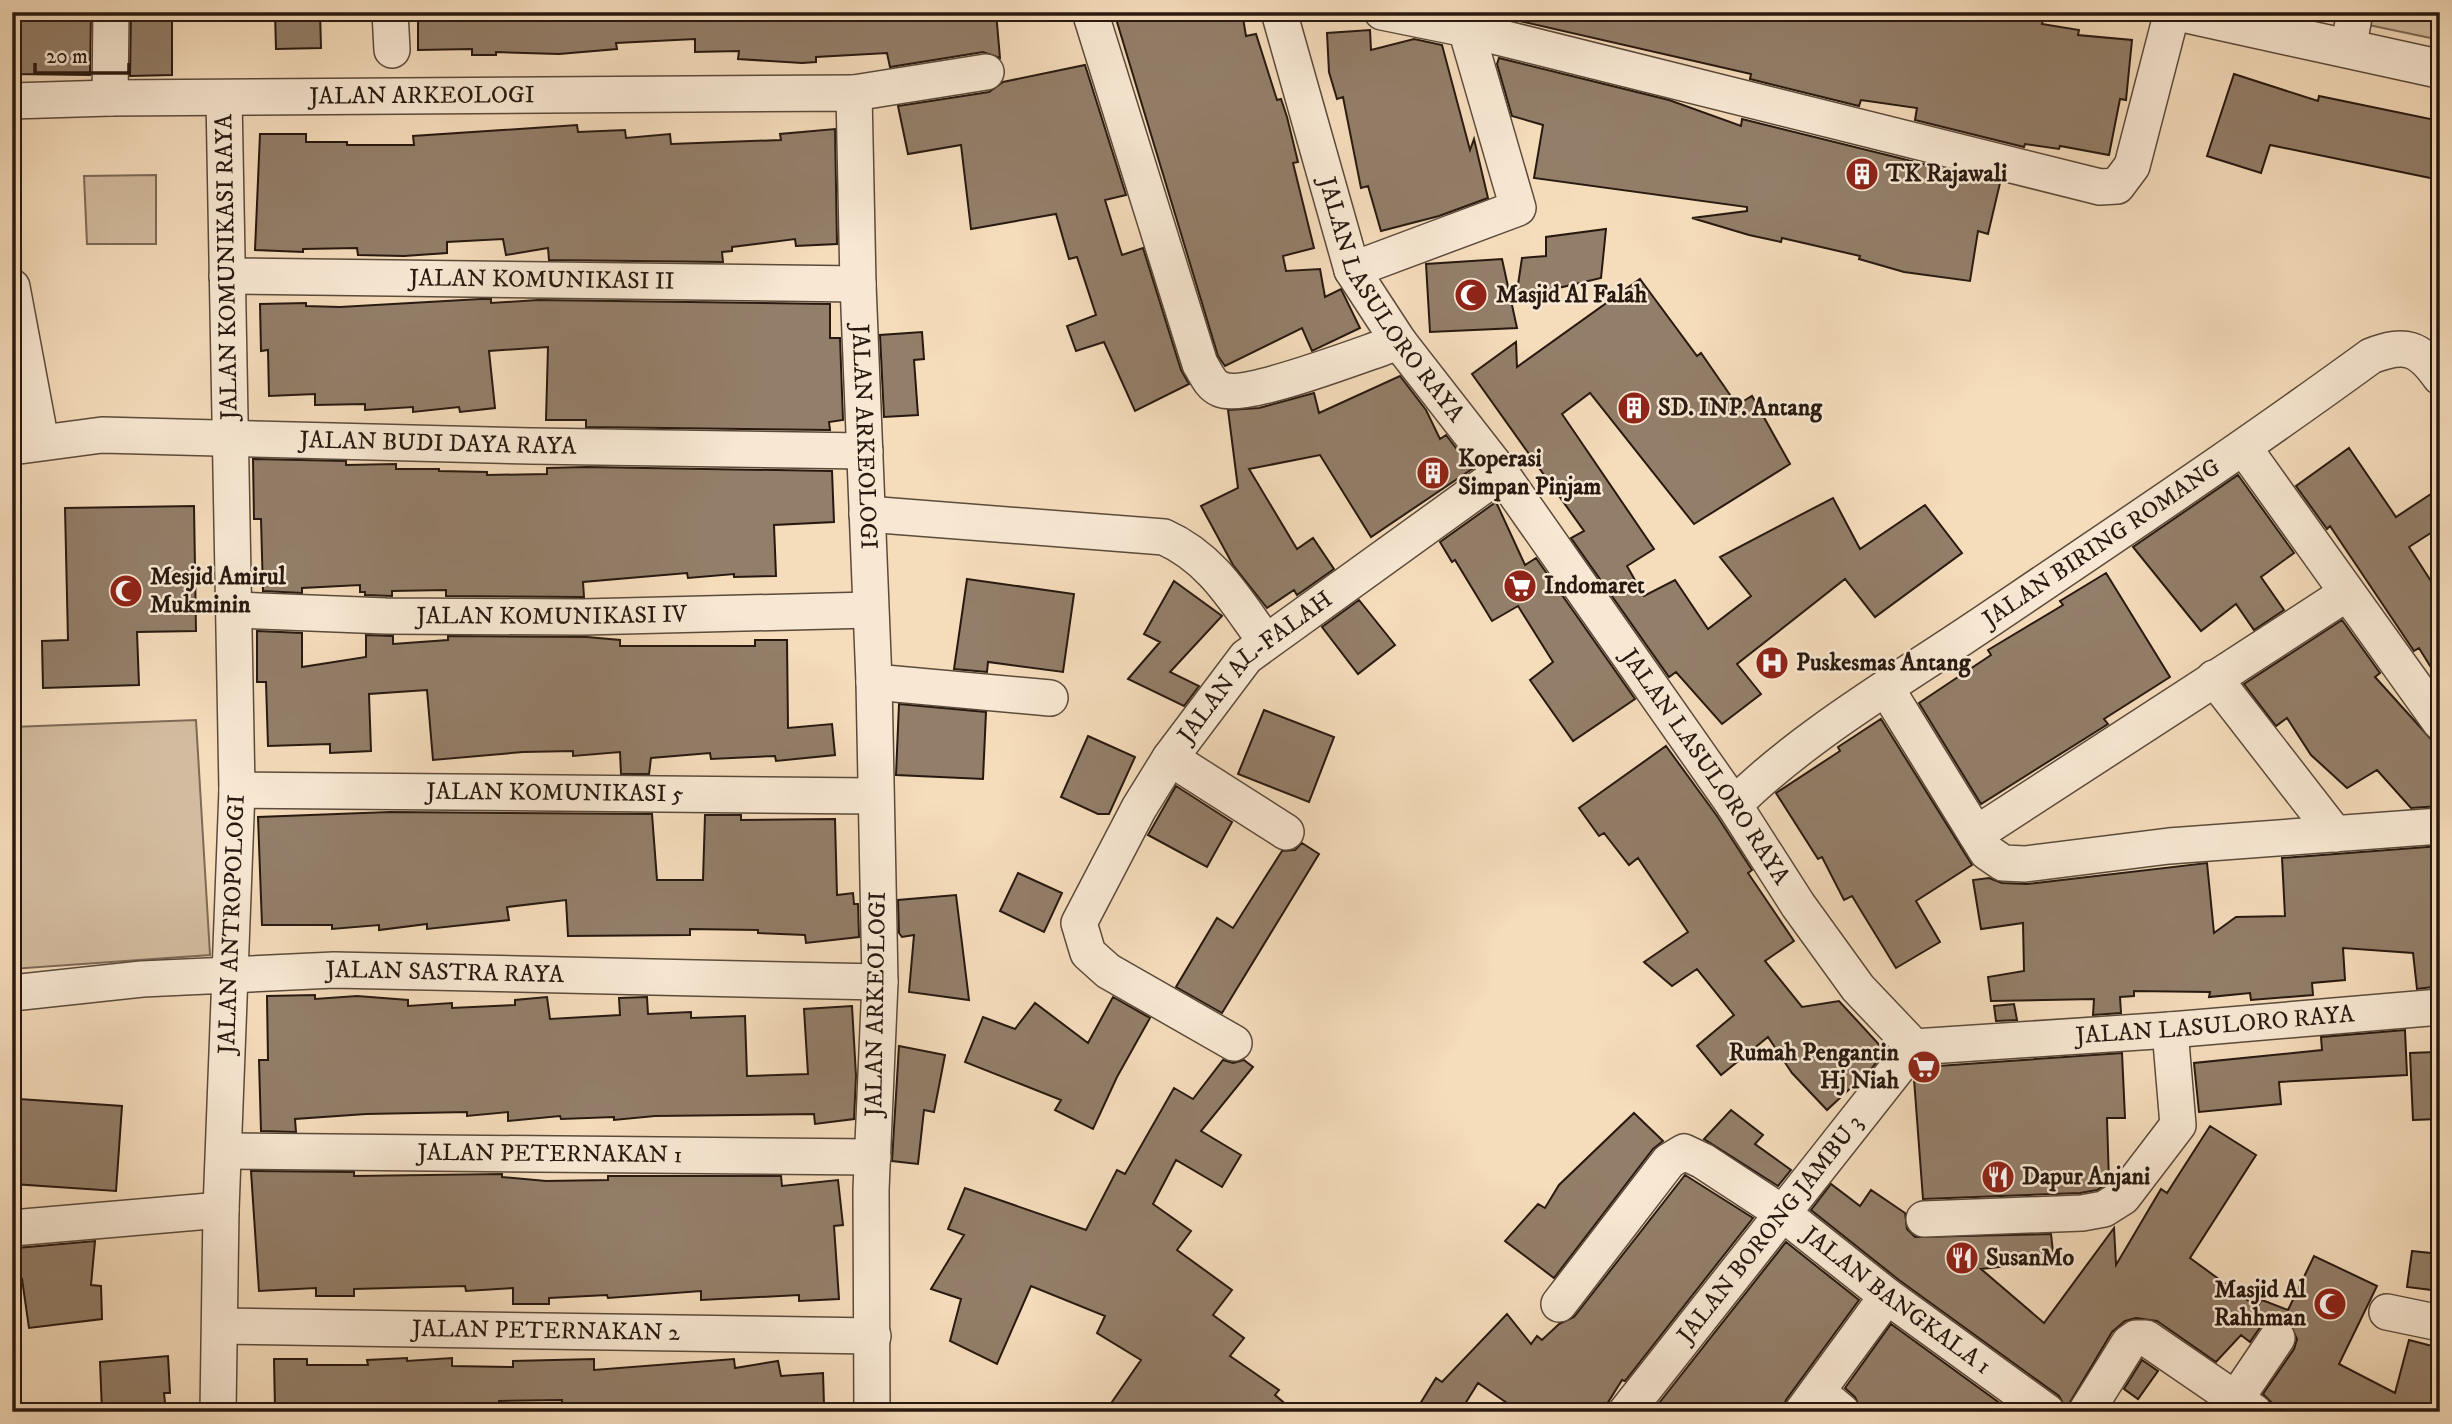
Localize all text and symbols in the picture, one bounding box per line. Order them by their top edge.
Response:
scale bar [35,32,130,76]
text: 20 m [46,44,88,70]
street label: JALAN ARKEOLOGI [307,80,535,112]
street label: JALAN KOMUNIKASI RAYA [209,113,245,422]
building icon: TK Rajawali [1843,155,1881,193]
place label: TK Rajawali [1885,159,2007,189]
street label: JALAN LASULORO RAYA [1311,172,1471,429]
street label: JALAN KOMUNIKASI II [407,263,675,297]
mosque icon: Masjid Al Falah [1452,276,1490,314]
place label: Masjid Al Falah [1496,280,1647,310]
street label: JALAN ARKEOLOGI [845,322,884,550]
building icon: SD. INP. Antang [1615,389,1653,427]
place label: SD. INP. Antang [1658,393,1823,423]
street label: JALAN BUDI DAYA RAYA [297,425,577,462]
place label: Koperasi Simpan Pinjam [1458,444,1601,502]
street label: JALAN BIRING ROMANG [1976,452,2227,635]
building icon: Koperasi Simpan Pinjam [1414,454,1452,492]
place label: Mesjid Amirul Mukminin [150,562,287,620]
supermarket icon: Indomaret [1501,567,1539,605]
place label: Indomaret [1544,571,1645,601]
mosque icon: Mesjid Amirul Mukminin [107,572,145,610]
street label: JALAN AL-FALAH [1170,584,1339,751]
street label: JALAN KOMUNIKASI IV [415,599,688,632]
street label: JALAN LASULORO RAYA [1613,641,1797,891]
hospital icon: Puskesmas Antang [1753,644,1791,682]
place label: Puskesmas Antang [1796,648,1972,678]
street label: JALAN KOMUNIKASI 5 [424,777,684,809]
street label: JALAN ANTROPOLOGI [212,794,252,1057]
street label: JALAN ARKEOLOGI [859,891,893,1119]
street label: JALAN SASTRA RAYA [323,955,565,990]
street label: JALAN LASULORO RAYA [2073,999,2356,1051]
place label: Rumah Pengantin Hj Niah [1729,1038,1899,1096]
supermarket icon: Rumah Pengantin Hj Niah [1905,1048,1943,1086]
street label: JALAN BORONG JAMBU 3 [1670,1109,1870,1351]
street label: JALAN PETERNAKAN 1 [415,1138,682,1170]
restaurant icon: Dapur Anjani [1979,1158,2017,1196]
place label: Dapur Anjani [2022,1162,2150,1192]
street label: JALAN BANGKALA 1 [1795,1219,1997,1381]
restaurant icon: SusanMo [1943,1239,1981,1277]
place label: SusanMo [1986,1243,2075,1273]
place label: Masjid Al Rahhman [2214,1275,2307,1333]
mosque icon: Masjid Al Rahhman [2311,1285,2349,1323]
street label: JALAN PETERNAKAN 2 [410,1314,680,1348]

